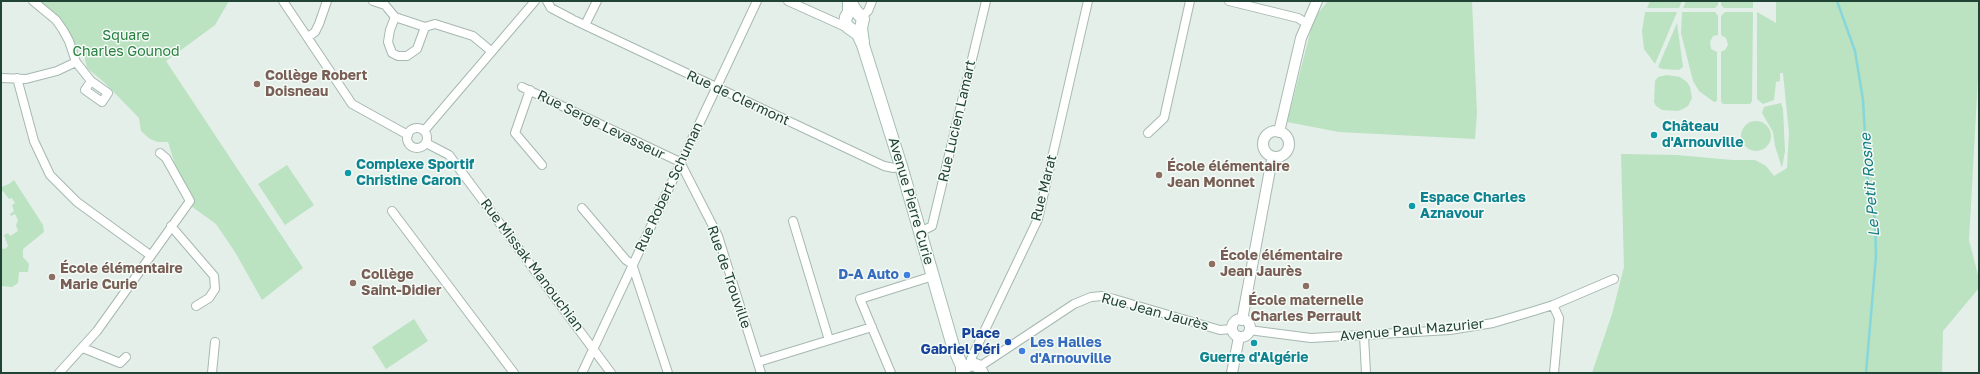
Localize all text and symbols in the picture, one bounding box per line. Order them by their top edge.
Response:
park label: Square Charles Gounod [72,28,180,60]
street label: Rue Lucien Lamart [935,58,979,184]
street label: Rue de Clermont [684,67,792,129]
place label: Collège Robert Doisneau [265,68,367,100]
marker: Collège Robert Doisneau [252,79,262,89]
street label: Rue Serge Levasseur [534,87,668,163]
street label: Rue Robert Schuman [632,119,706,255]
place label: Château d'Arnouville [1662,119,1743,152]
marker: Château d'Arnouville [1649,130,1659,140]
water label: Le Petit Rosne [1857,132,1883,238]
street label: Avenue Pierre Curie [885,135,937,267]
street label: Rue Marat [1028,153,1060,223]
place label: Complexe Sportif Christine Caron [356,157,474,190]
place label: École élémentaire Jean Monnet [1167,159,1290,192]
marker: Complexe Sportif Christine Caron [343,168,353,178]
marker: École élémentaire Jean Monnet [1154,170,1164,180]
place label: Espace Charles Aznavour [1420,190,1526,222]
street label: Rue Missak Manouchian [477,196,587,334]
marker: Espace Charles Aznavour [1407,201,1417,211]
street label: Rue de Trouville [704,223,754,331]
place label: École élémentaire Jean Jaurès [1220,248,1343,280]
marker: École élémentaire Jean Jaurès [1207,259,1217,269]
place label: École élémentaire Marie Curie [60,261,183,294]
place label: Collège Saint-Didier [361,267,442,300]
place label: D-A Auto [838,267,899,283]
marker: D-A Auto [902,270,912,280]
marker: École élémentaire Marie Curie [47,272,57,282]
marker: Collège Saint-Didier [348,278,358,288]
marker: École maternelle Charles Perrault [1301,281,1311,291]
street label: Rue Jean Jaurès [1100,290,1210,334]
place label: École maternelle Charles Perrault [1248,293,1364,326]
street label: Avenue Paul Mazurier [1339,315,1485,345]
place label: Place Gabriel Péri [920,326,1000,358]
place label: Les Halles d'Arnouville [1030,335,1111,368]
marker: Place Gabriel Péri [1003,337,1013,347]
marker: Guerre d'Algérie [1249,338,1259,348]
marker: Les Halles d'Arnouville [1017,346,1027,356]
place label: Guerre d'Algérie [1199,350,1309,366]

